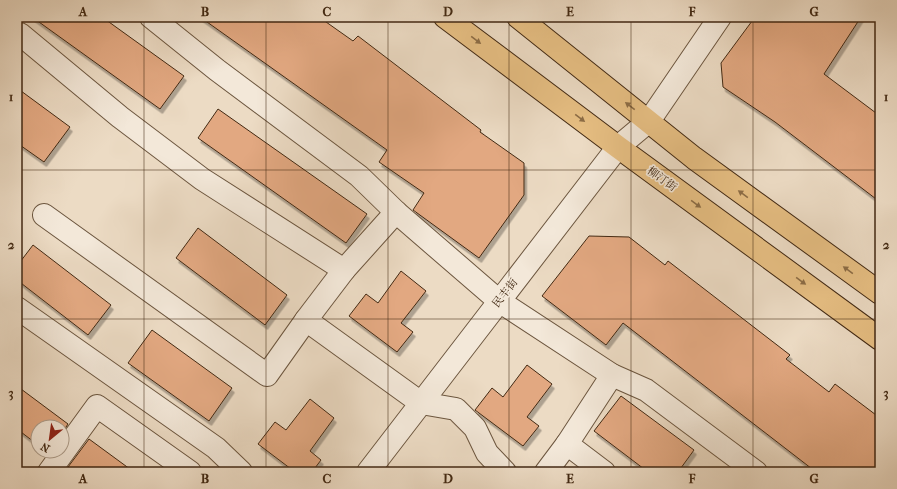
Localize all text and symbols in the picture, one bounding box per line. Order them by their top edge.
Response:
text: A [78,4,88,19]
text: B [201,4,210,19]
text: C [323,4,332,19]
text: D [443,4,453,19]
text: E [566,4,574,19]
text: F [688,4,696,19]
text: G [809,4,819,19]
one-way arrow [471,36,481,44]
text: 1 [9,89,14,104]
text: 1 [884,89,889,104]
one-way arrow [624,101,635,110]
one-way arrow [575,114,585,122]
street label: 柳汀街 [645,164,679,194]
one-way arrow [738,190,749,198]
one-way arrow [691,200,701,208]
text: 2 [8,237,15,252]
text: 2 [883,237,890,252]
one-way arrow [843,266,854,275]
street label: 民丰街 [490,276,520,310]
one-way arrow [795,277,806,285]
text: 3 [8,385,14,401]
text: 3 [883,385,889,401]
north arrow [30,419,70,459]
text: N [38,439,52,455]
text: A [78,471,88,486]
text: B [201,471,210,486]
text: C [323,471,332,486]
text: D [443,471,453,486]
text: E [566,471,574,486]
text: F [688,471,696,486]
text: G [809,471,819,486]

